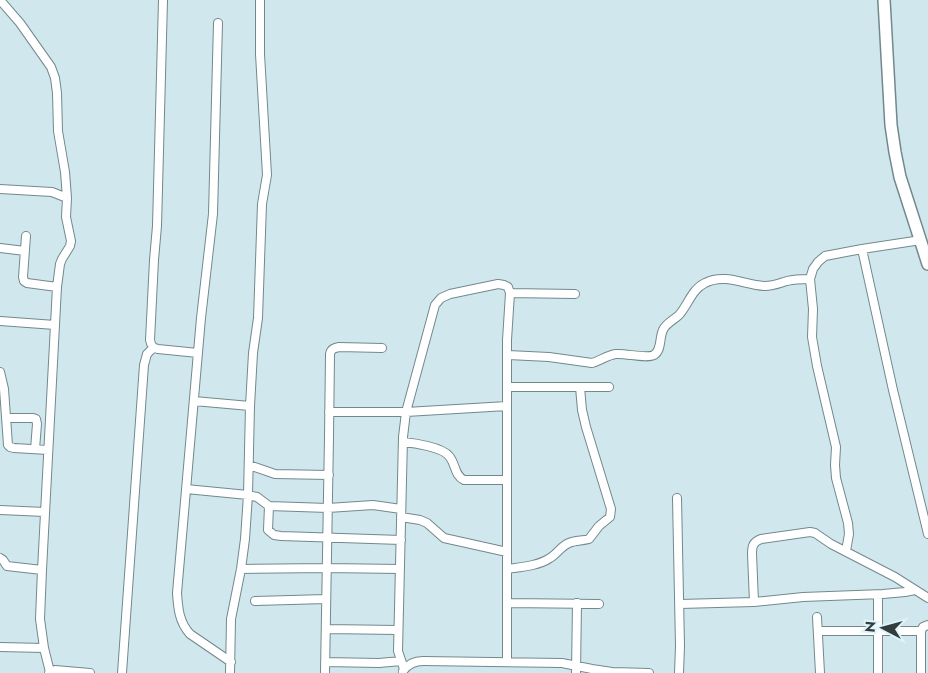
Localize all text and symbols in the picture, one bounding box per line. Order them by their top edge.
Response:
north arrow [858,603,908,653]
text: N [860,620,881,633]

